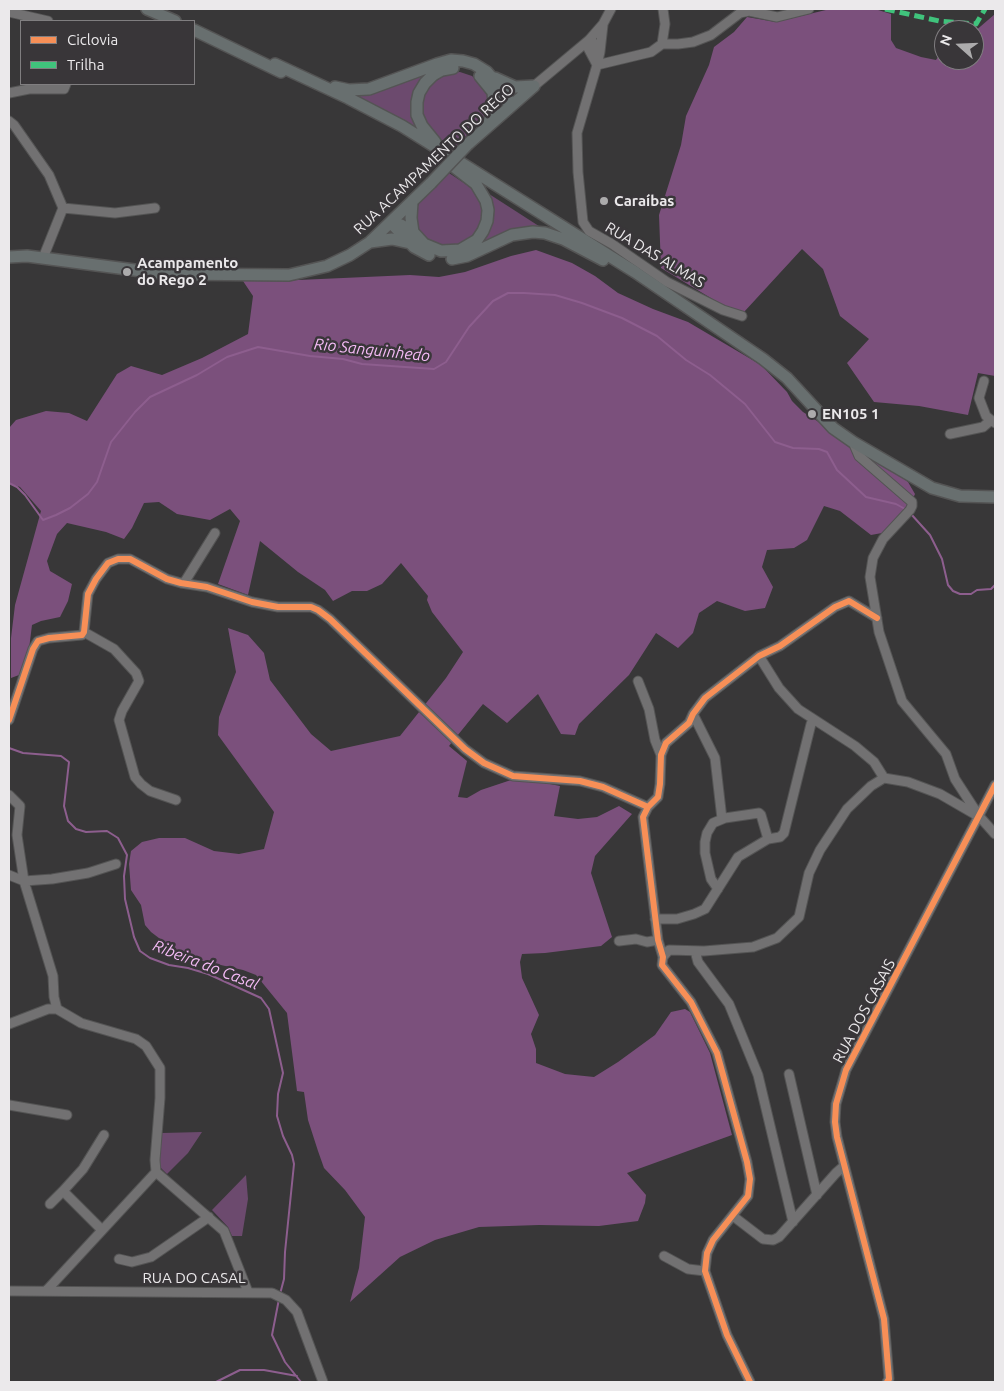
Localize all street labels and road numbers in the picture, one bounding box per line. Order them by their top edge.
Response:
street label: RUA ACAMPAMENTO DO REGO [350,80,518,238]
street label: RUA DAS ALMAS [602,218,708,292]
street label: RUA DOS CASAIS [829,956,899,1066]
street label: RUA DO CASAL [142,1269,246,1287]

